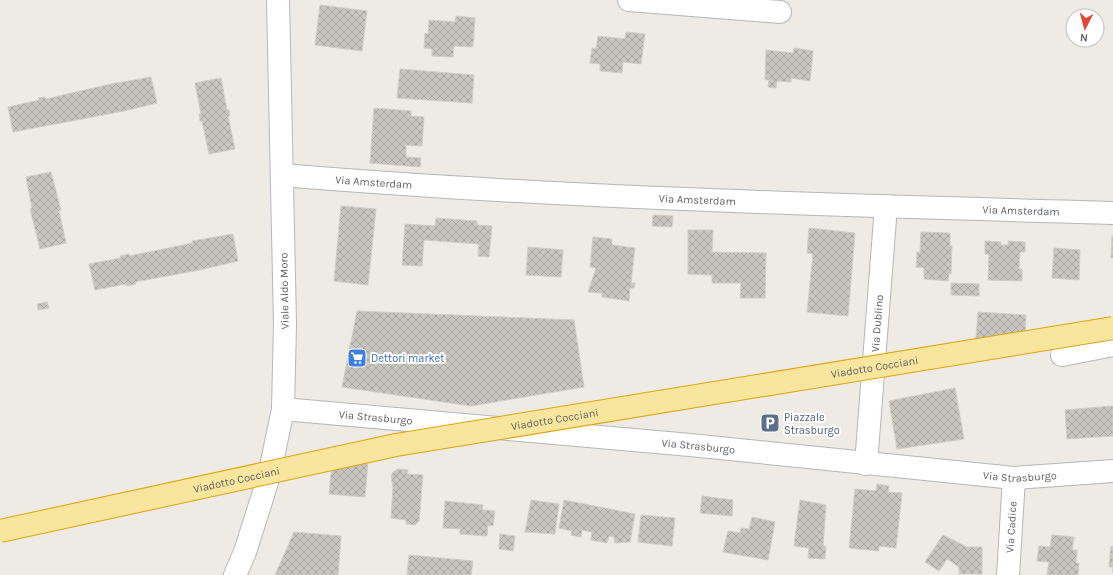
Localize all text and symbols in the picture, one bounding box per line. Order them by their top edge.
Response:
north arrow [1065,8,1105,48]
text: N [1079,31,1089,44]
street label: Via Amsterdam [335,173,413,192]
street label: Via Amsterdam [658,192,736,208]
street label: Via Amsterdam [982,203,1060,218]
street label: Viale Aldo Moro [277,253,292,329]
street label: Via Dublino [869,294,886,353]
supermarket icon: Dettori market [346,347,368,369]
place label: Dettori market [371,352,444,365]
street label: Viadotto Cocciani [830,354,919,381]
street label: Viadotto Cocciani [510,406,599,433]
street label: Via Strasburgo [338,408,413,427]
place label: Piazzale Strasburgo [784,411,840,437]
parking icon: Piazzale Strasburgo [759,412,781,434]
street label: Via Strasburgo [661,437,736,457]
street label: Viadotto Cocciani [192,464,281,496]
street label: Via Strasburgo [982,469,1057,485]
street label: Via Cadice [1003,500,1020,554]

